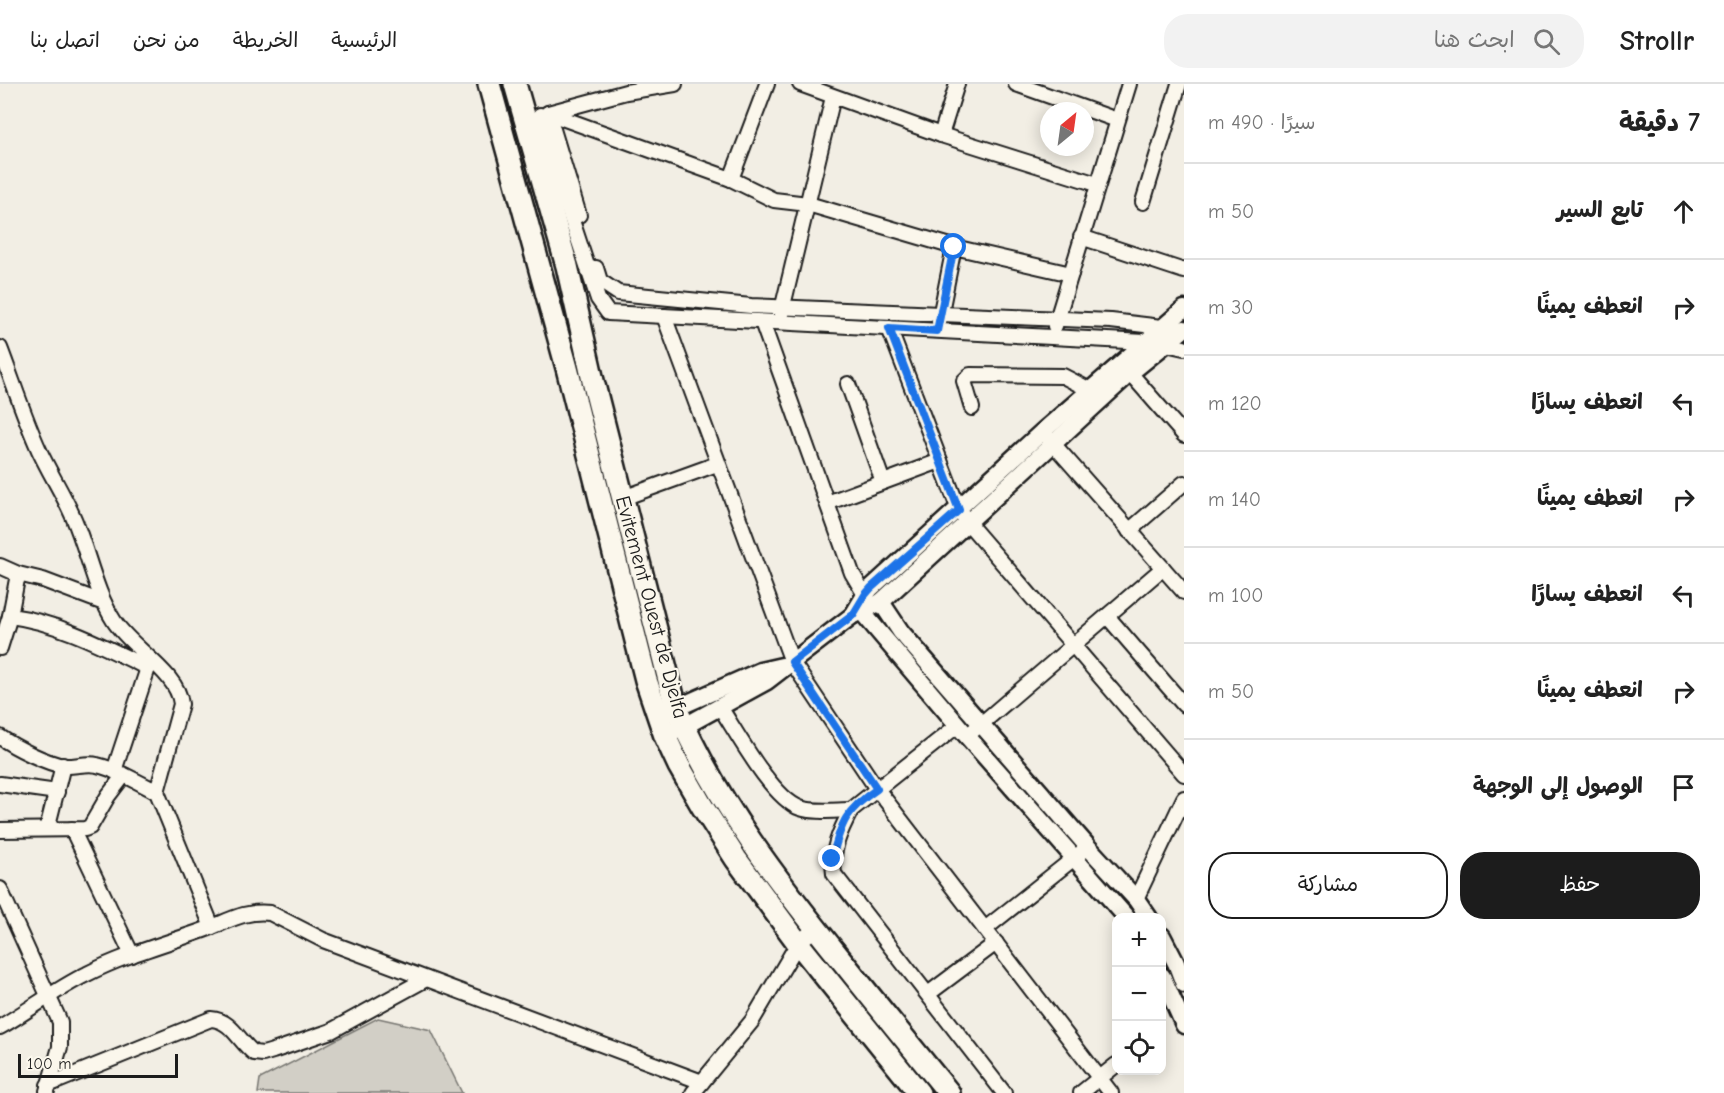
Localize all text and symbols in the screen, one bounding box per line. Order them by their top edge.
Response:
search box [1164,14,1584,68]
icon: search [1530,25,1563,58]
text: Strollr [1620,25,1694,57]
text: ابحث هنا [1434,27,1515,53]
text: اتصل بنا [30,28,100,52]
text: من نحن [133,28,200,52]
text: الخريطة [233,28,298,52]
text: الرئيسية [331,28,397,52]
north arrow [1040,102,1094,156]
text: 7 دقيقة [1619,108,1700,138]
text: سيرًا · 490 m [1208,111,1315,134]
icon: ahead [1667,195,1700,228]
text: تابع السير [1557,197,1643,223]
text: 50 m [1208,200,1254,223]
route start [940,233,966,259]
icon: right [1667,291,1700,324]
text: انعطف يمينًا [1537,293,1643,319]
text: 30 m [1208,296,1254,319]
icon: left [1667,387,1700,420]
text: انعطف يسارًا [1531,389,1643,415]
text: 120 m [1208,392,1262,415]
icon: right [1667,483,1700,516]
text: انعطف يمينًا [1537,485,1643,511]
text: 140 m [1208,488,1261,511]
street label: Evitement Ouest de Djelfa [611,493,693,721]
icon: left [1667,579,1700,612]
text: انعطف يسارًا [1531,581,1643,607]
text: 100 m [1208,584,1264,607]
icon: right [1667,675,1700,708]
text: انعطف يمينًا [1537,677,1643,703]
text: 50 m [1208,680,1254,703]
icon: arrive [1667,771,1700,804]
text: الوصول إلى الوجهة [1473,773,1643,799]
route end [818,845,844,871]
button: مشاركة [1208,852,1448,919]
button: حفظ [1460,852,1700,919]
map controls [1112,913,1166,1075]
button: + [1112,913,1166,967]
button: − [1112,967,1166,1021]
button: locate [1112,1021,1166,1075]
scale bar [18,1051,178,1078]
text: 100 m [27,1055,71,1073]

